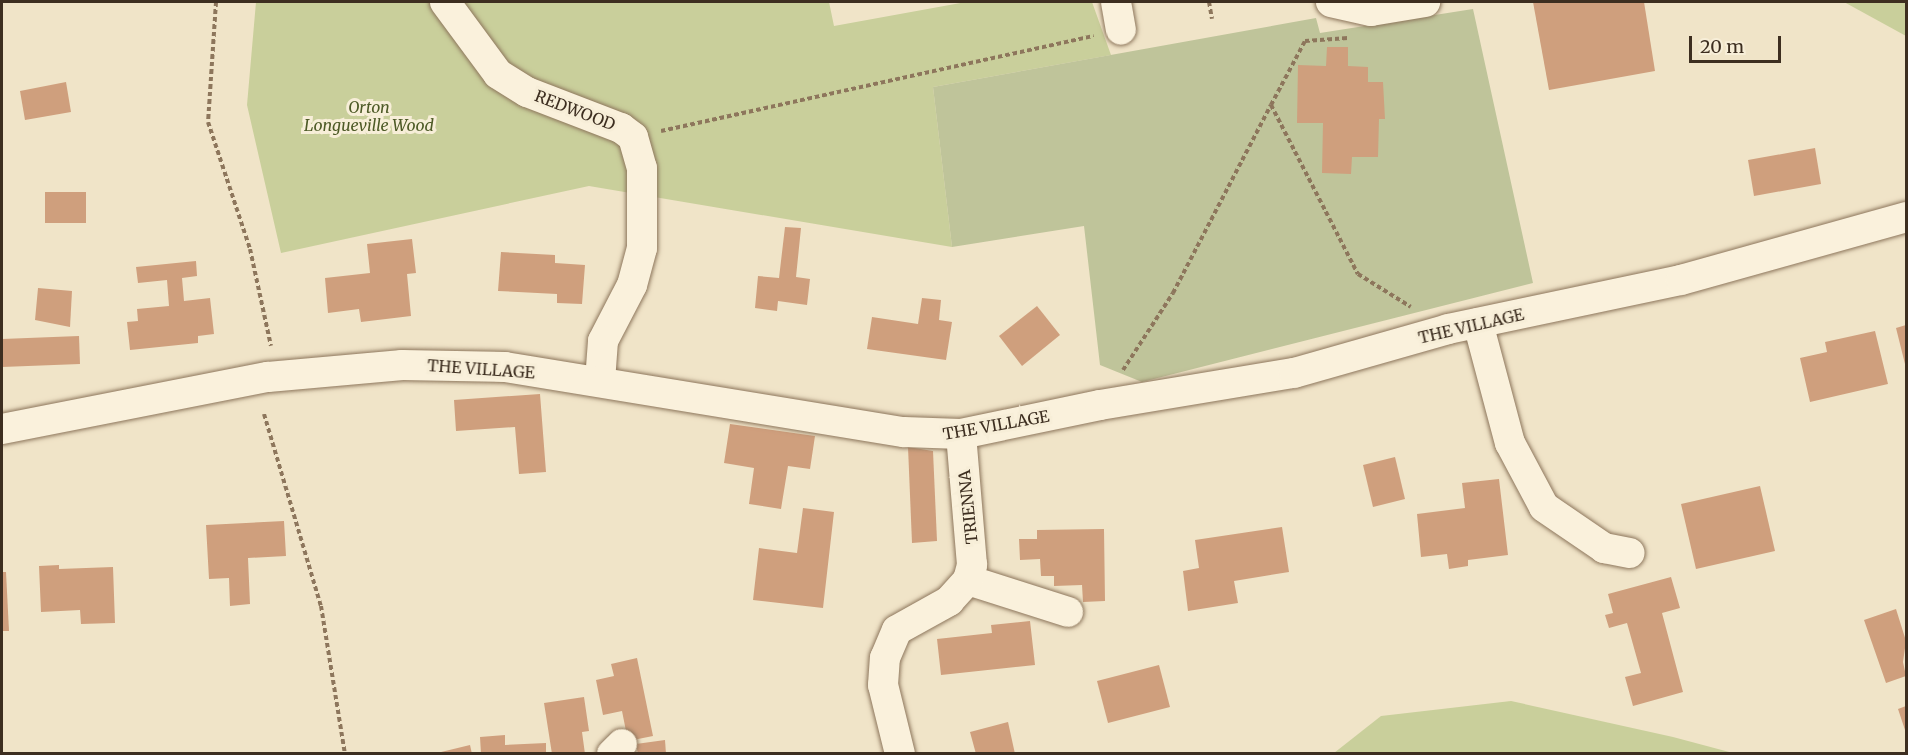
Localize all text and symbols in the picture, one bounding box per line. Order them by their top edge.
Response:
scale bar [1692,24,1784,62]
text: 20 m [1700,35,1744,58]
street label: REDWOOD [532,86,618,134]
park label: Orton Longueville Wood [304,97,434,135]
street label: THE VILLAGE [1416,305,1526,347]
street label: THE VILLAGE [427,356,535,382]
street label: THE VILLAGE [941,406,1051,444]
street label: TRIENNA [955,469,981,545]

